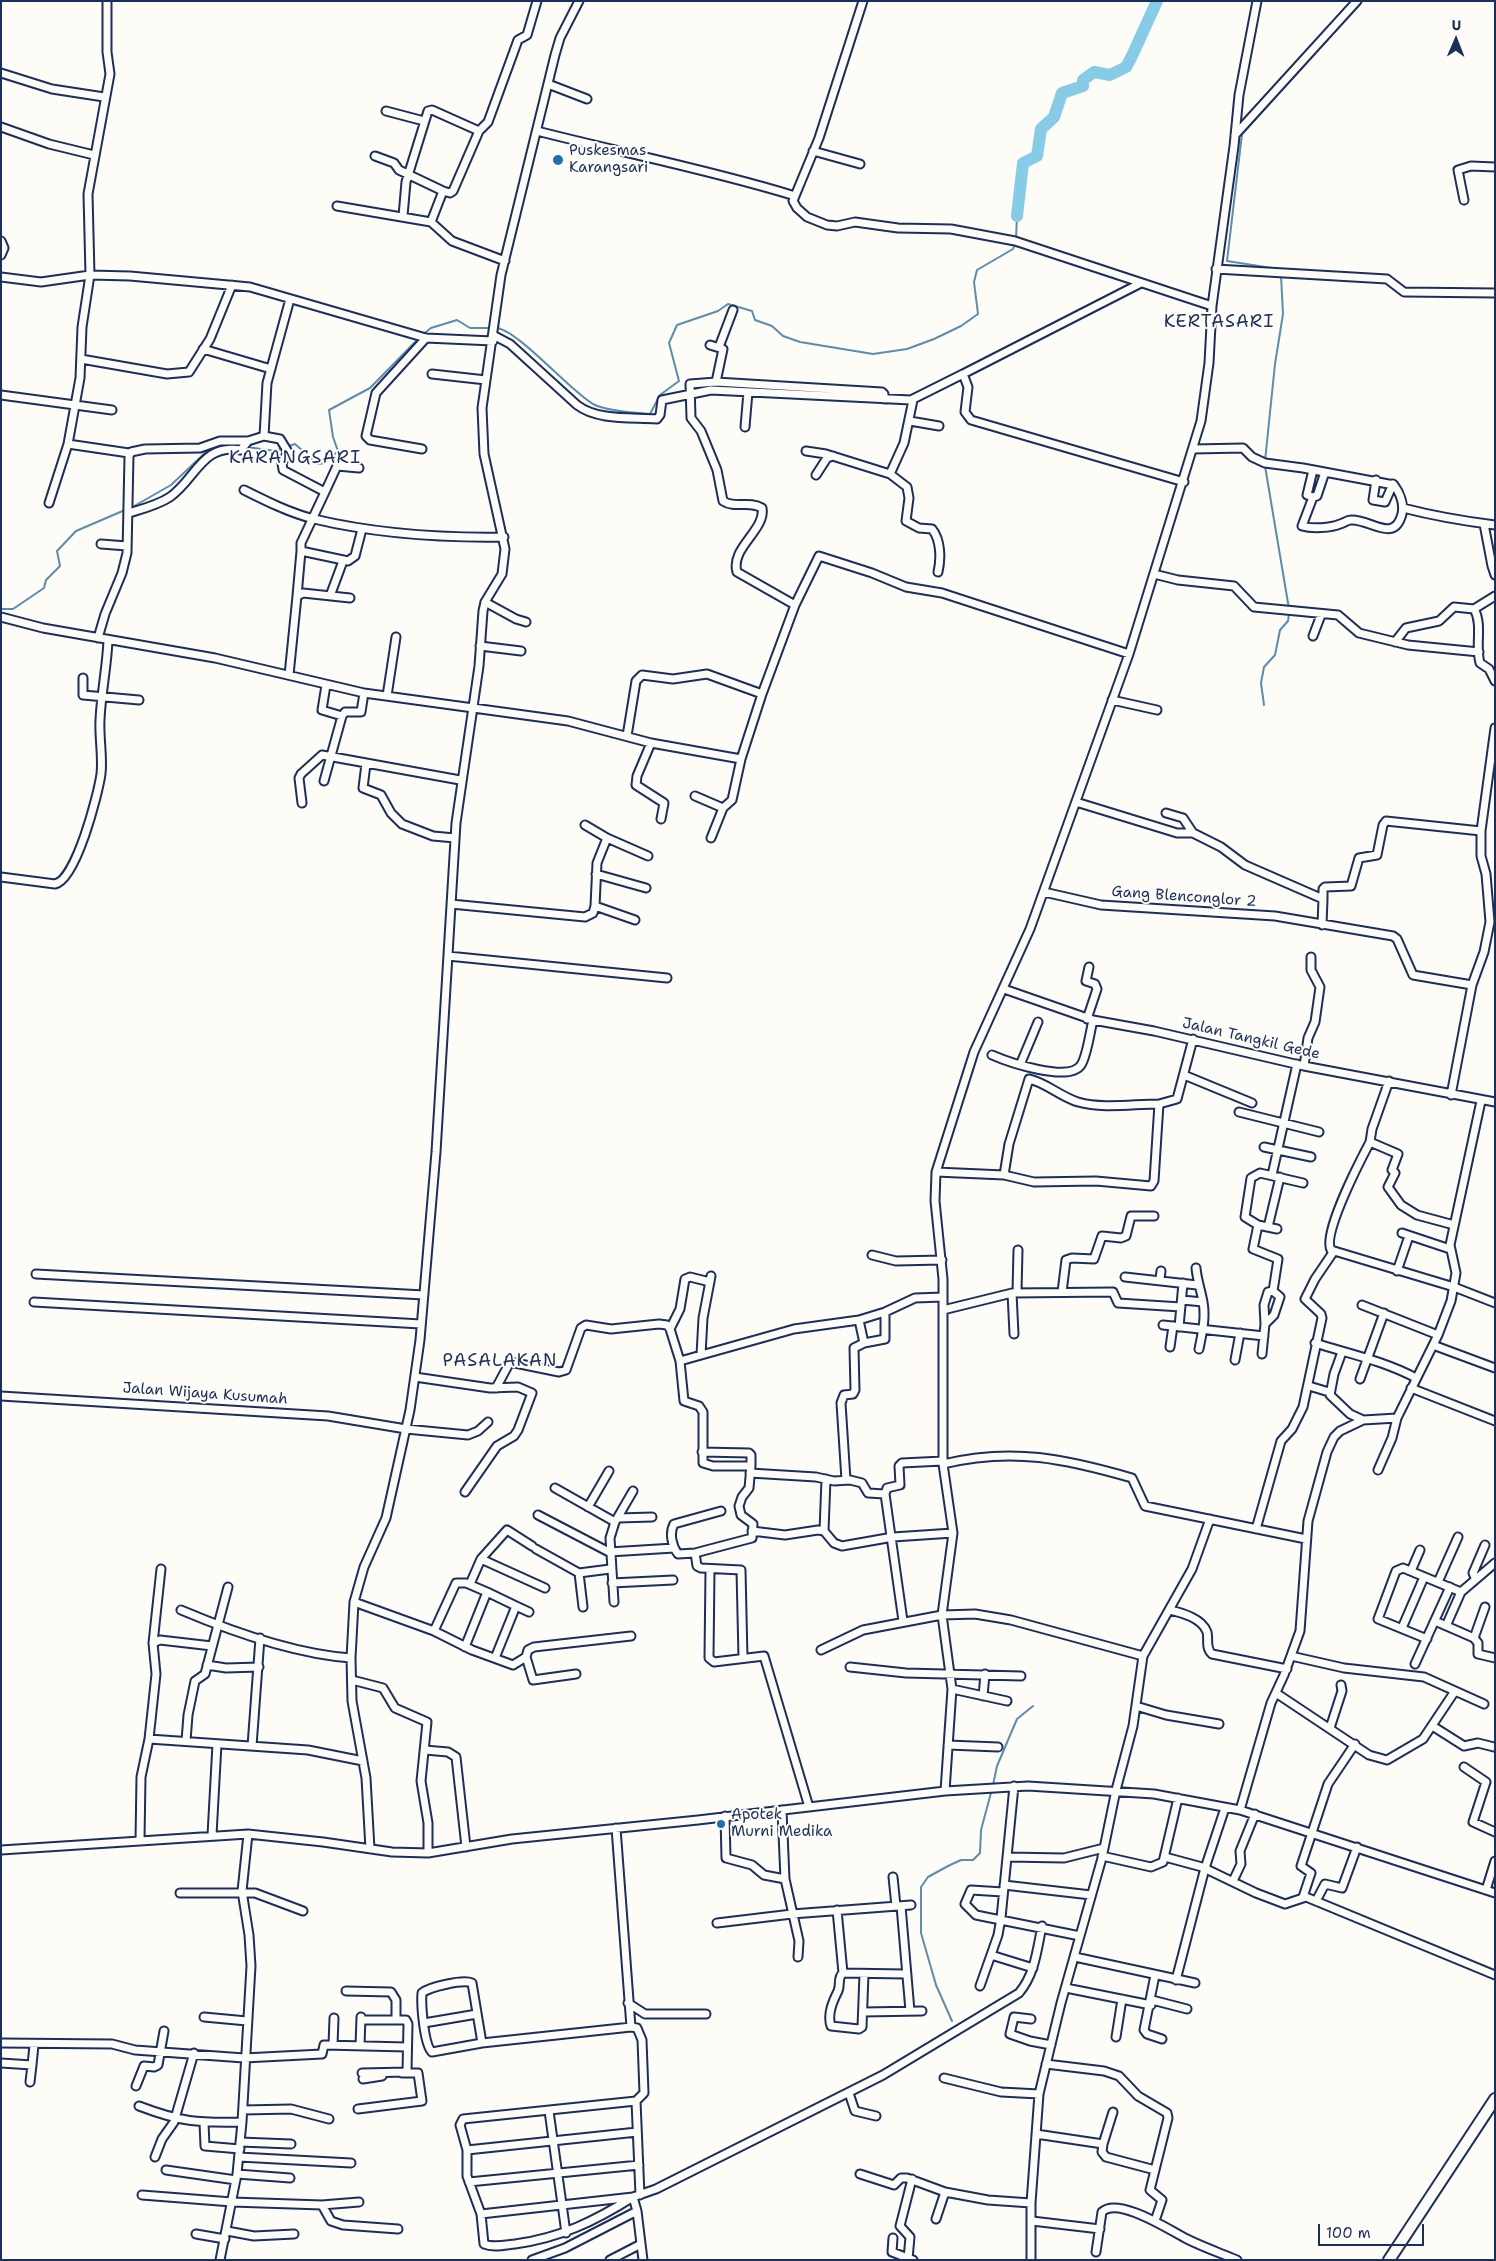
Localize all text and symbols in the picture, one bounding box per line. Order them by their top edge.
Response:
north arrow [1431,15,1481,65]
text: U [1451,16,1461,34]
place label: Puskesmas Karangsari [569,142,648,177]
marker: Puskesmas Karangsari [551,153,565,167]
district label: KERTASARI [1163,311,1275,333]
district label: KARANGSARI [228,447,362,469]
street label: Gang Blenconglor 2 [1111,883,1257,911]
street label: Jalan Tangkil Gede [1180,1014,1322,1064]
district label: PASALAKAN [441,1350,559,1372]
street label: Jalan Wijaya Kusumah [122,1379,288,1409]
place label: Apotek Murni Medika [731,1806,832,1841]
marker: Apotek Murni Medika [715,1818,727,1830]
scale bar [1321,2214,1427,2246]
text: 100 m [1326,2223,1371,2243]

